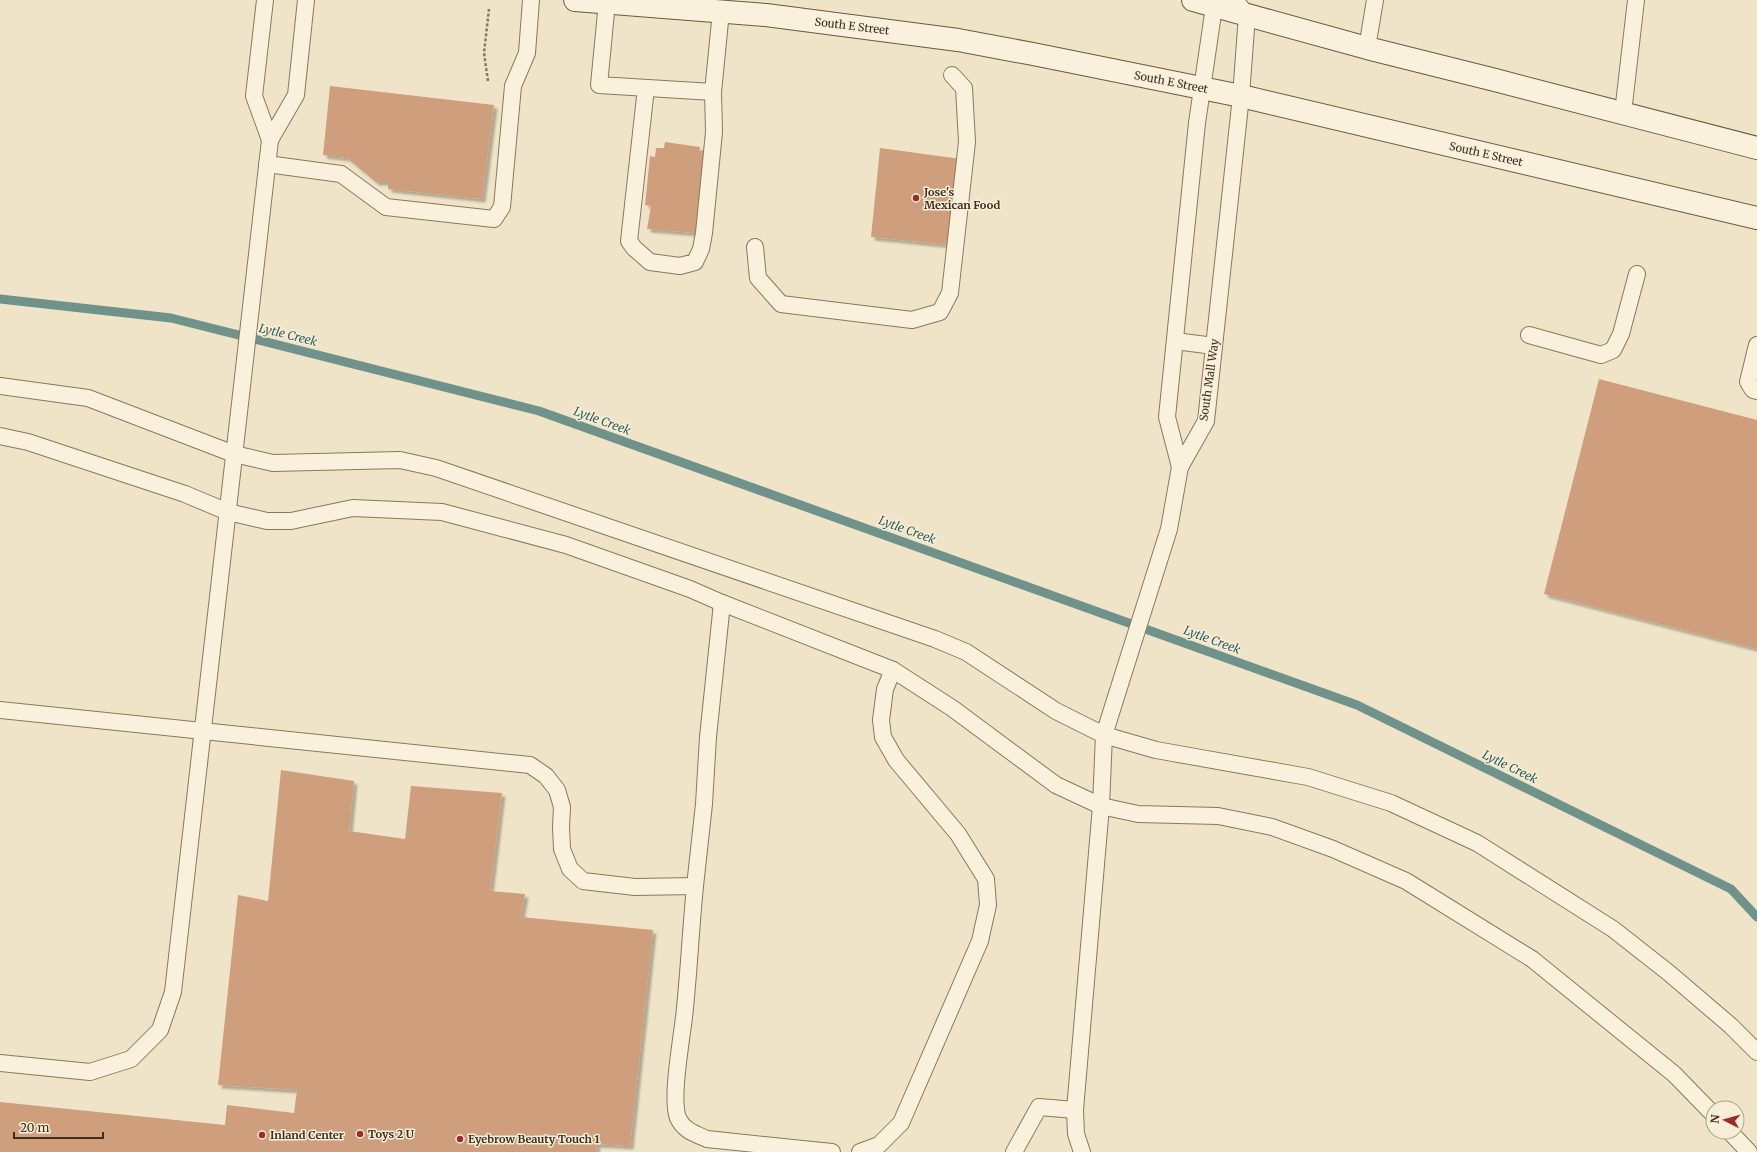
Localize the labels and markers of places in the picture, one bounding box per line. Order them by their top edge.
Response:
place label: Jose's Mexican Food [923,185,1000,212]
marker: Jose's Mexican Food [911,193,921,203]
place label: Toys 2 U [368,1127,415,1141]
place label: Inland Center [270,1128,344,1142]
marker: Toys 2 U [355,1129,365,1139]
marker: Inland Center [257,1130,267,1140]
place label: Eyebrow Beauty Touch 1 [468,1132,600,1146]
marker: Eyebrow Beauty Touch 1 [455,1134,465,1144]

